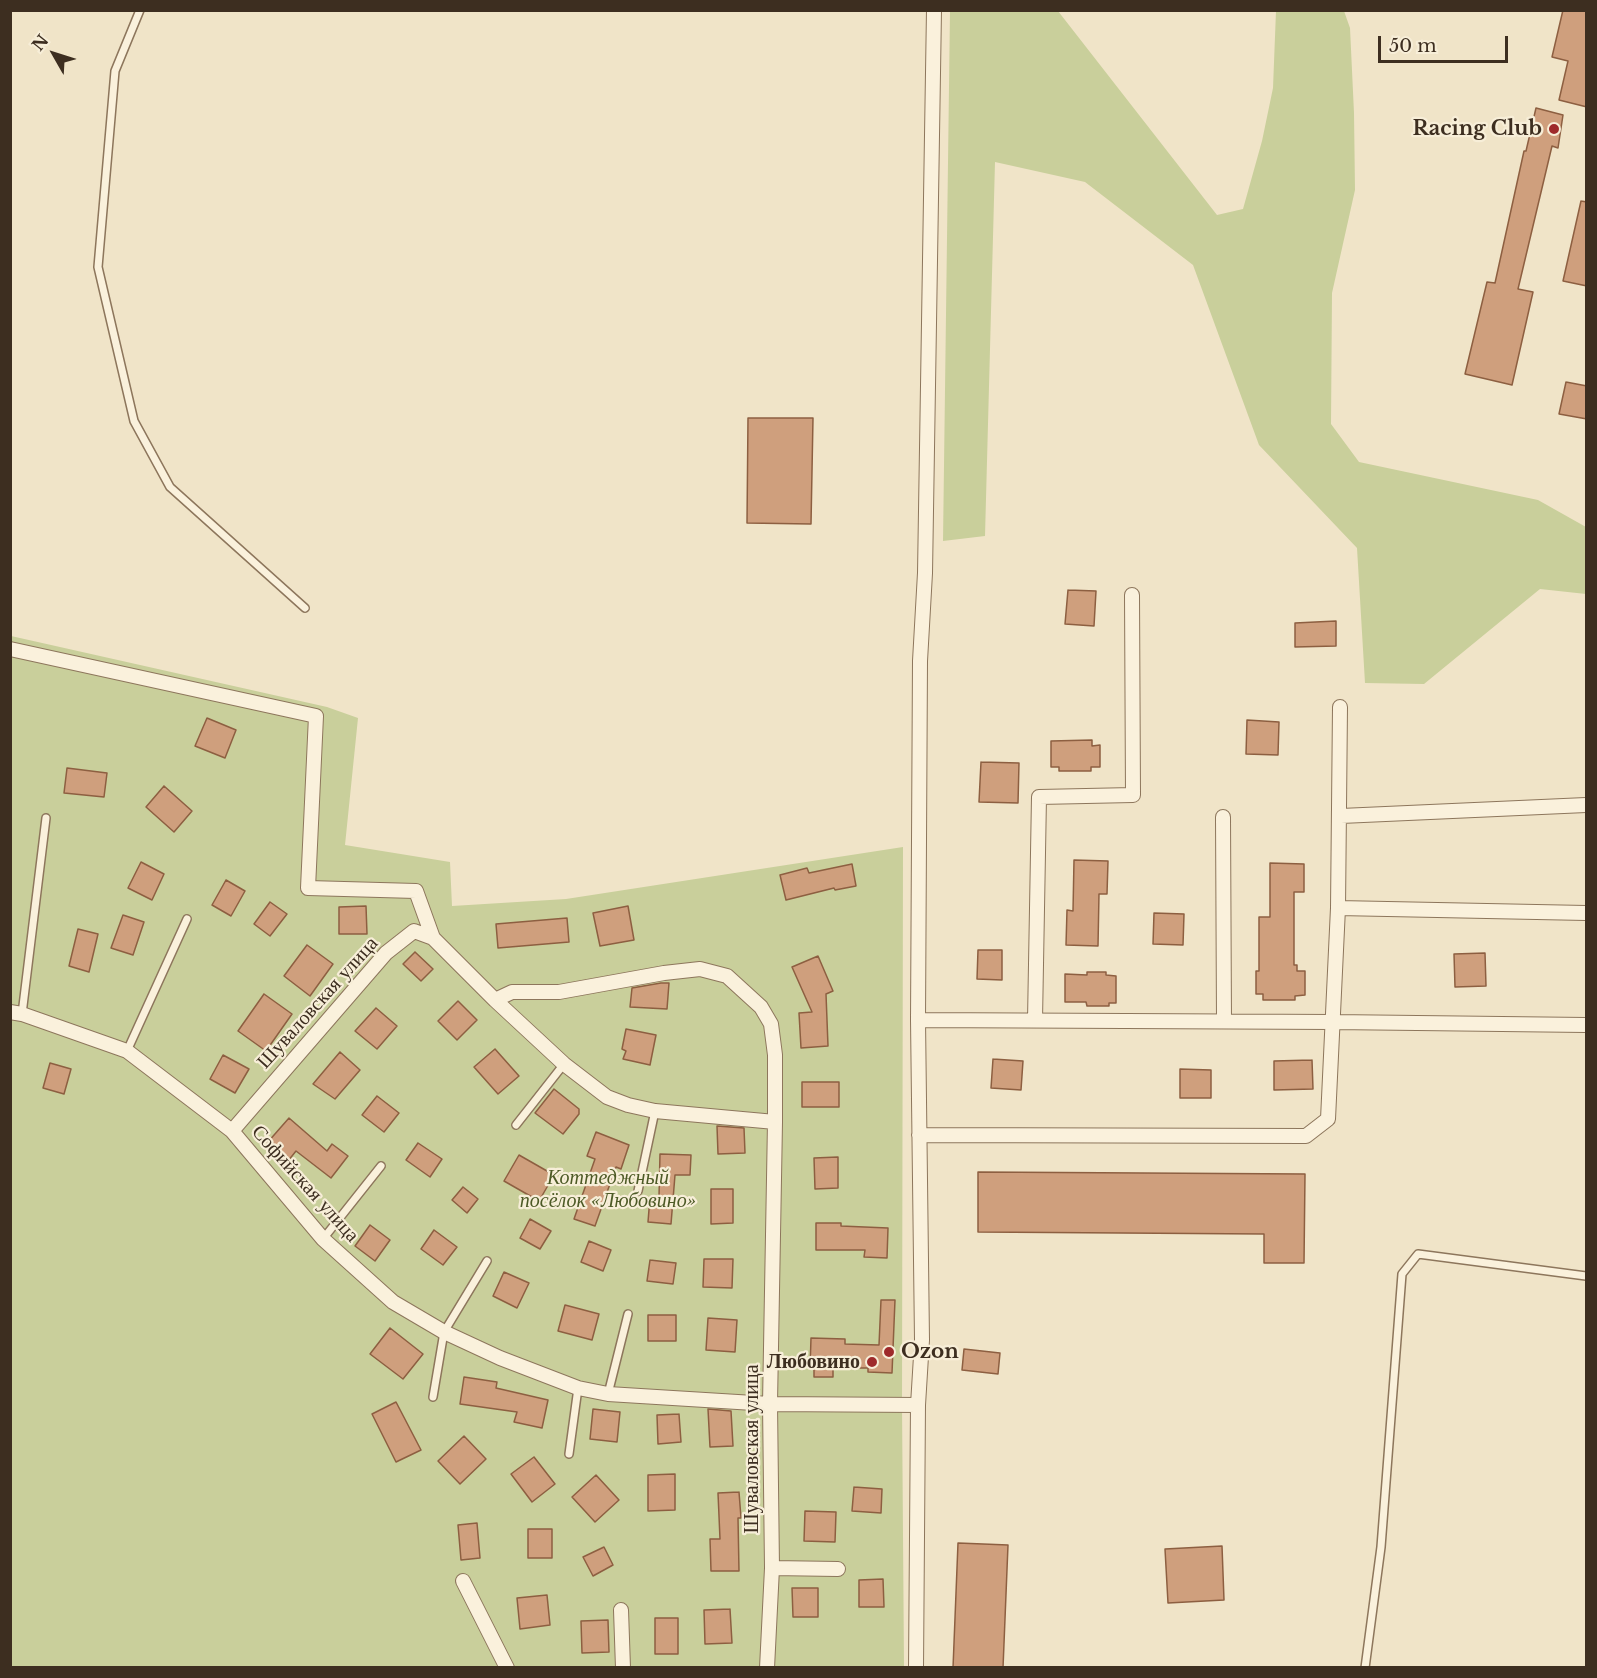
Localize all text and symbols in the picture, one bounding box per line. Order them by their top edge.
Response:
north arrow [24,24,84,84]
scale bar [1381,24,1512,62]
text: N [28,31,53,55]
text: 50 m [1389,35,1437,57]
place label: Racing Club [1412,117,1542,141]
marker: Racing Club [1547,122,1561,136]
street label: Шуваловская улица [252,932,384,1074]
street label: Софийская улица [246,1121,364,1247]
park label: Коттеджный посёлок «Любовино» [520,1166,696,1213]
place label: Ozon [901,1340,959,1364]
marker: Ozon [882,1345,896,1359]
place label: Любовино [767,1350,860,1374]
marker: Любовино [865,1355,879,1369]
street label: Шуваловская улица [740,1364,764,1534]

